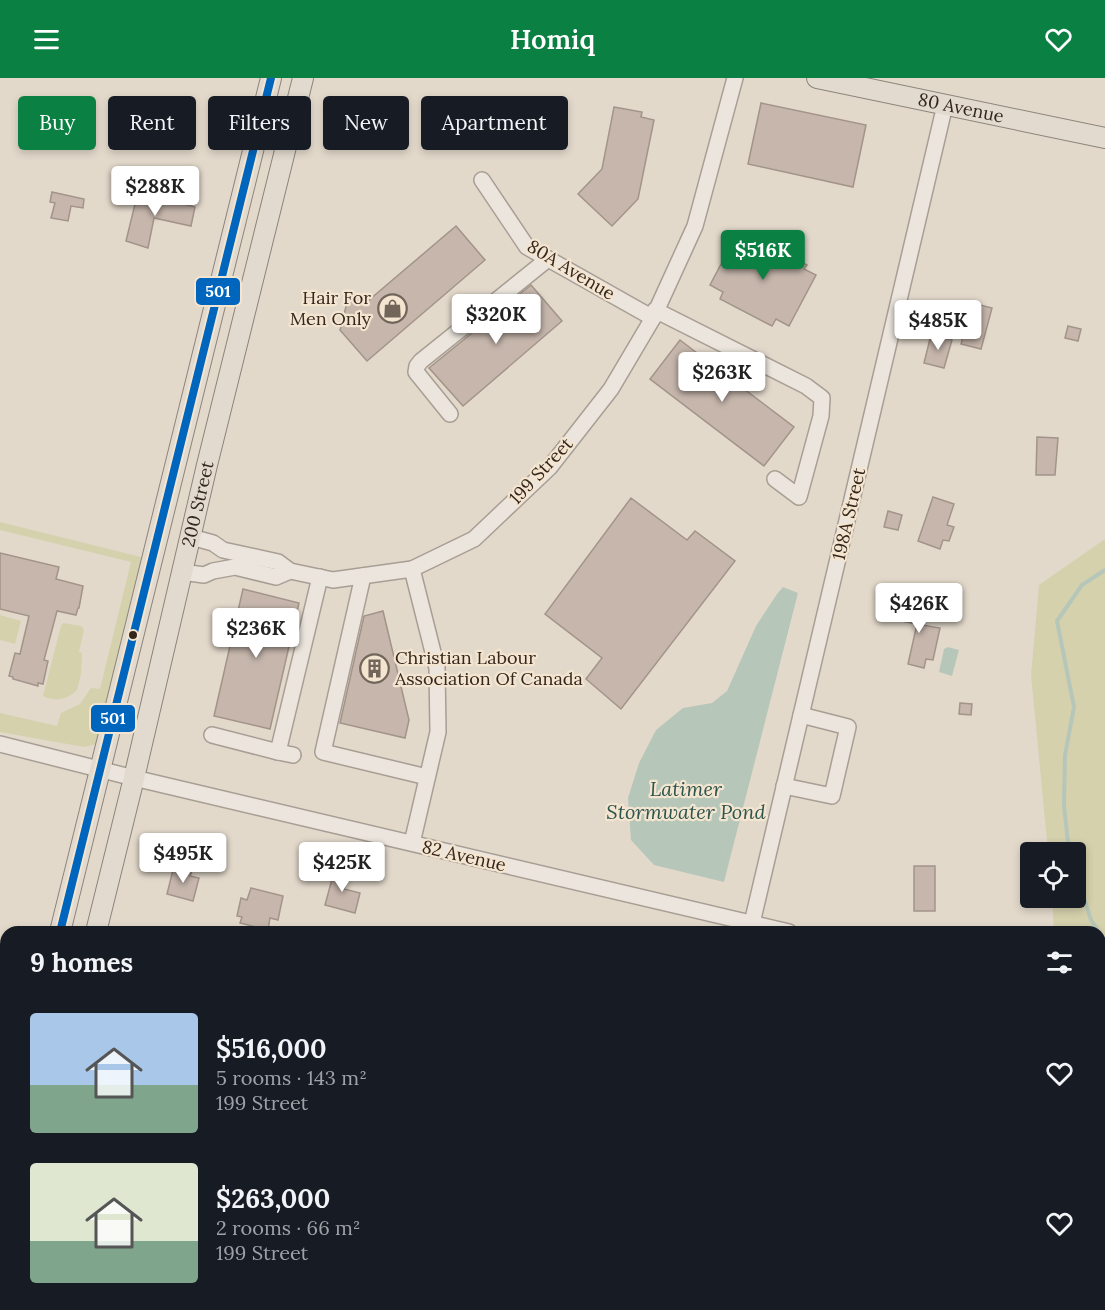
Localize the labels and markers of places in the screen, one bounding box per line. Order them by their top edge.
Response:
pin: $288K [113,166,197,217]
pin: $516K [721,230,805,281]
place label: Hair For Men Only [290,286,371,330]
shop icon: Hair For Men Only [376,292,408,324]
pin: $320K [454,294,538,345]
pin: $485K [896,300,980,351]
pin: $263K [680,352,764,403]
pin: $426K [877,583,961,634]
pin: $236K [214,608,298,659]
unlabelled marker [127,629,139,641]
place label: Christian Labour Association Of Canada [394,646,583,690]
building icon: Christian Labour Association Of Canada [358,652,390,684]
pin: $495K [141,833,225,884]
pin: $425K [300,842,384,893]

